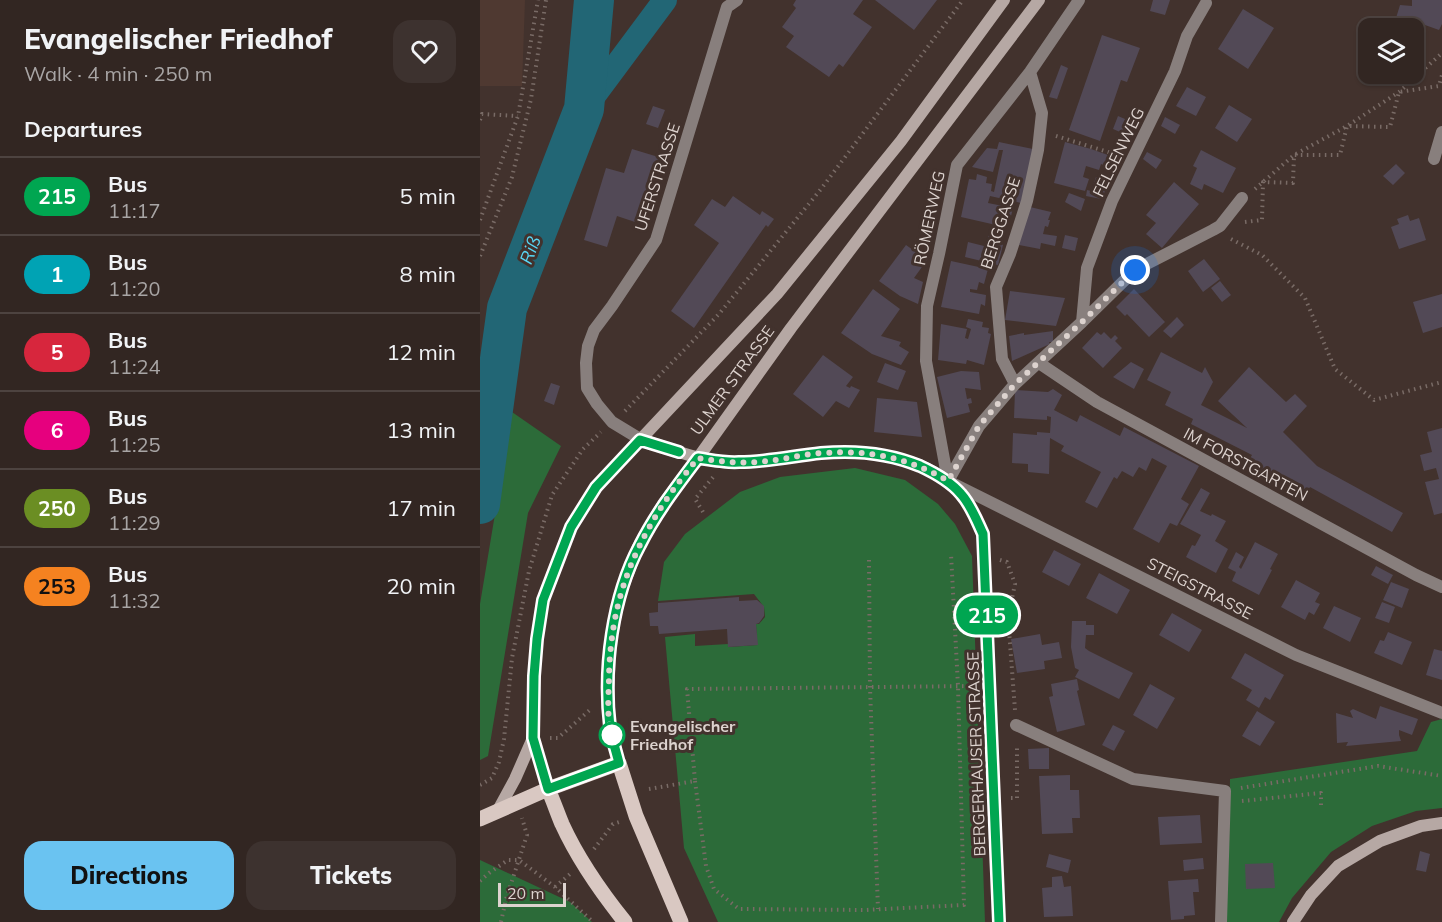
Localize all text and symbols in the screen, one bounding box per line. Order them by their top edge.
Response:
map controls [1358,18,1424,84]
button: layers [1358,18,1424,84]
button: heart [393,20,456,83]
text: Evangelischer Friedhof [24,21,332,56]
text: Walk · 4 min · 250 m [24,61,212,86]
street label: FELSENWEG [1088,104,1148,200]
text: Departures [24,115,142,143]
street label: UFERSTRASSE [630,120,684,234]
street label: RÖMERWEG [909,169,949,267]
text: Bus [108,170,147,198]
street label: BERGGASSE [976,174,1024,272]
text: 5 min [400,182,456,210]
text: 215 [38,183,76,209]
text: 11:17 [108,198,161,223]
water label: Riß [514,233,546,267]
text: Bus [108,248,147,276]
your location [1120,255,1150,285]
text: 8 min [400,260,456,288]
text: 1 [51,261,63,287]
text: 11:20 [108,276,161,301]
street label: ULMER STRASSE [686,322,778,438]
text: Bus [108,326,147,354]
text: 12 min [386,338,456,366]
text: 5 [51,339,63,365]
text: 11:24 [108,354,161,379]
text: Bus [108,404,147,432]
text: 13 min [386,416,456,444]
text: 6 [51,417,63,443]
street label: IM FORSTGARTEN [1180,423,1312,505]
text: 11:25 [108,432,161,457]
text: Bus [108,482,147,510]
text: 17 min [386,494,456,522]
text: 250 [38,495,76,521]
text: 11:29 [108,510,161,535]
street label: STEIGSTRASSE [1144,553,1256,623]
text: Bus [108,560,147,588]
text: 20 min [386,572,456,600]
text: 253 [38,573,76,599]
text: 11:32 [108,588,161,613]
line badge: 215 [952,596,1022,634]
text: 215 [968,602,1006,628]
street label: BERGERHAUSER STRASSE [962,651,990,857]
place label: Evangelischer Friedhof [630,716,736,754]
marker: Evangelischer Friedhof [599,722,625,748]
button: Directions [24,841,234,910]
button: Tickets [246,841,456,910]
scale bar [498,880,566,908]
text: 20 m [507,883,544,903]

